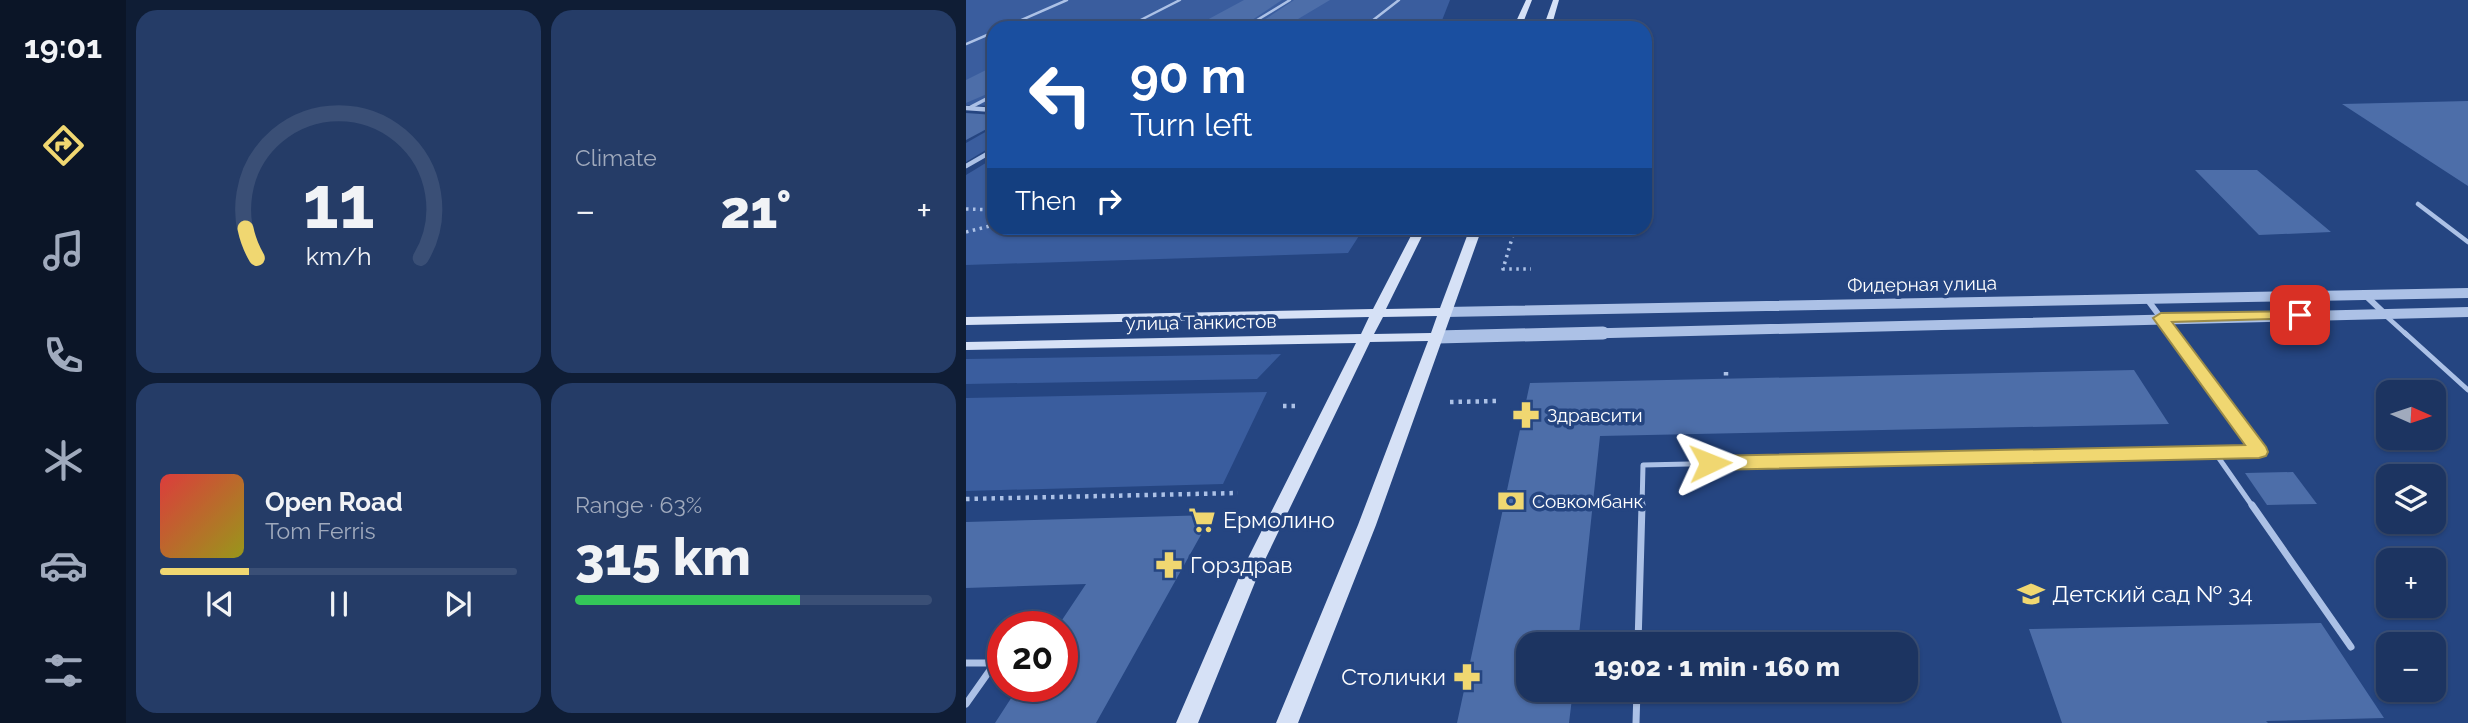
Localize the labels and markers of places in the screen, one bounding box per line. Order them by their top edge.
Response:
pin [2270,285,2330,345]
pharmacy icon: Здравсити [1511,400,1541,430]
place label: Здравсити [1547,404,1642,426]
bank icon: Совкомбанк [1496,486,1526,516]
place label: Совкомбанк [1532,490,1643,512]
supermarket icon: Ермолино [1187,505,1217,535]
place label: Ермолино [1223,506,1335,533]
pharmacy icon: Горздрав [1154,550,1184,580]
place label: Горздрав [1190,551,1293,578]
school or university icon: Детский сад № 34 [2016,579,2046,609]
place label: Детский сад № 34 [2052,580,2253,607]
pharmacy icon: Столички [1452,662,1482,692]
place label: Столички [1341,663,1446,690]

